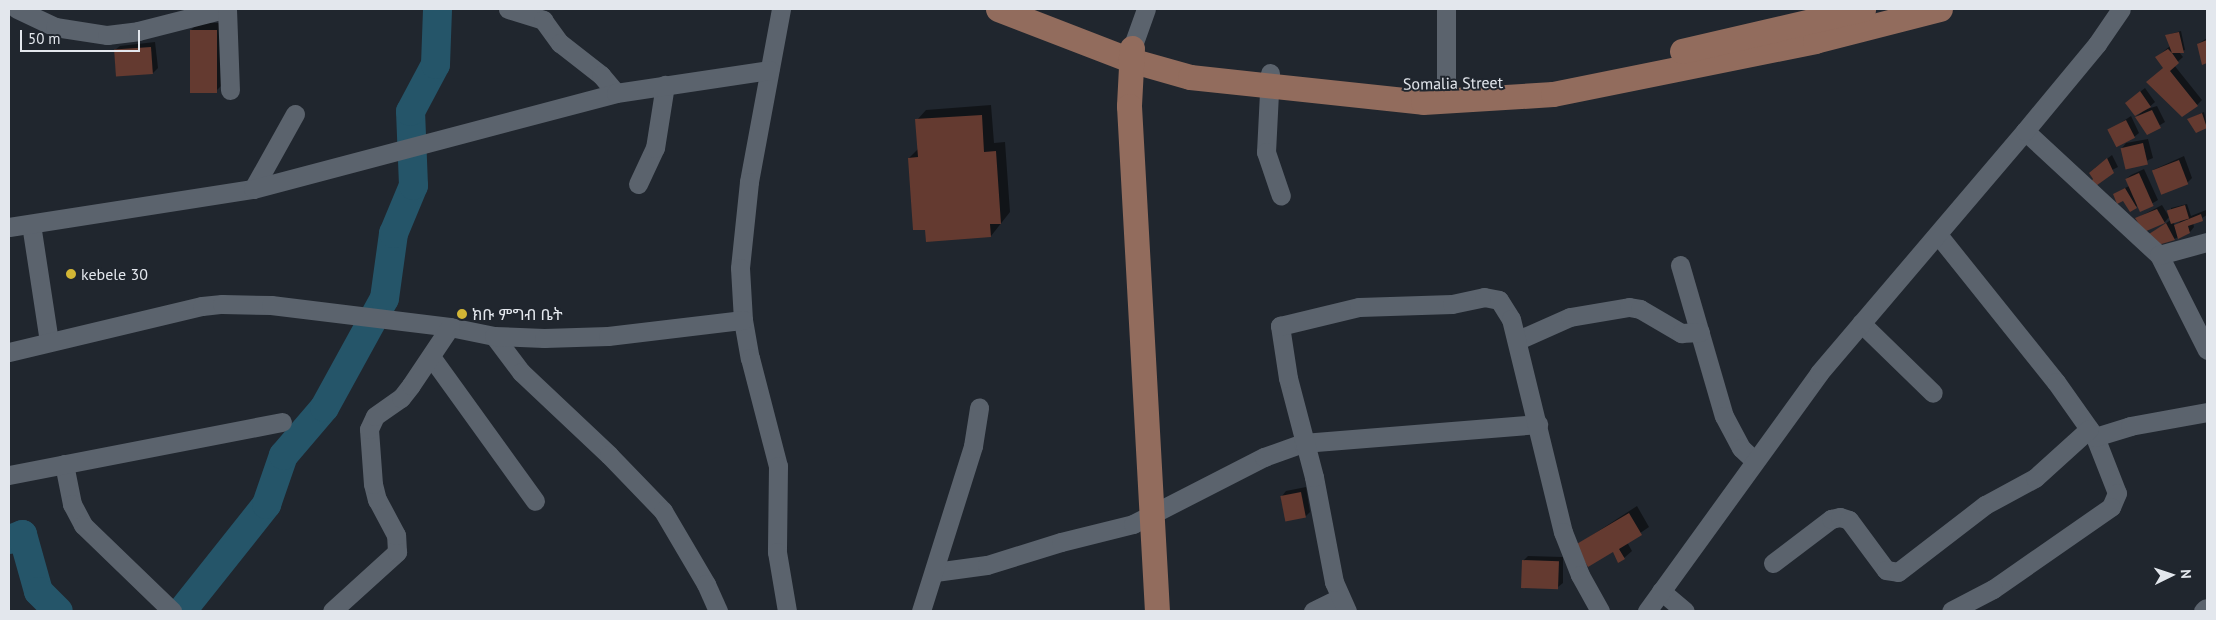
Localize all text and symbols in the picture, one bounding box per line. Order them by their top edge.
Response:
scale bar [22,20,142,52]
text: 50 m [28,29,61,48]
street label: Somalia Street [1403,73,1503,93]
place label: kebele 30 [81,264,148,284]
marker: kebele 30 [65,268,77,280]
place label: ክቡ ምግብ ቤት [472,304,563,324]
marker: ክቡ ምግብ ቤት [456,308,468,320]
north arrow [2146,550,2196,600]
text: N [2177,569,2195,579]

